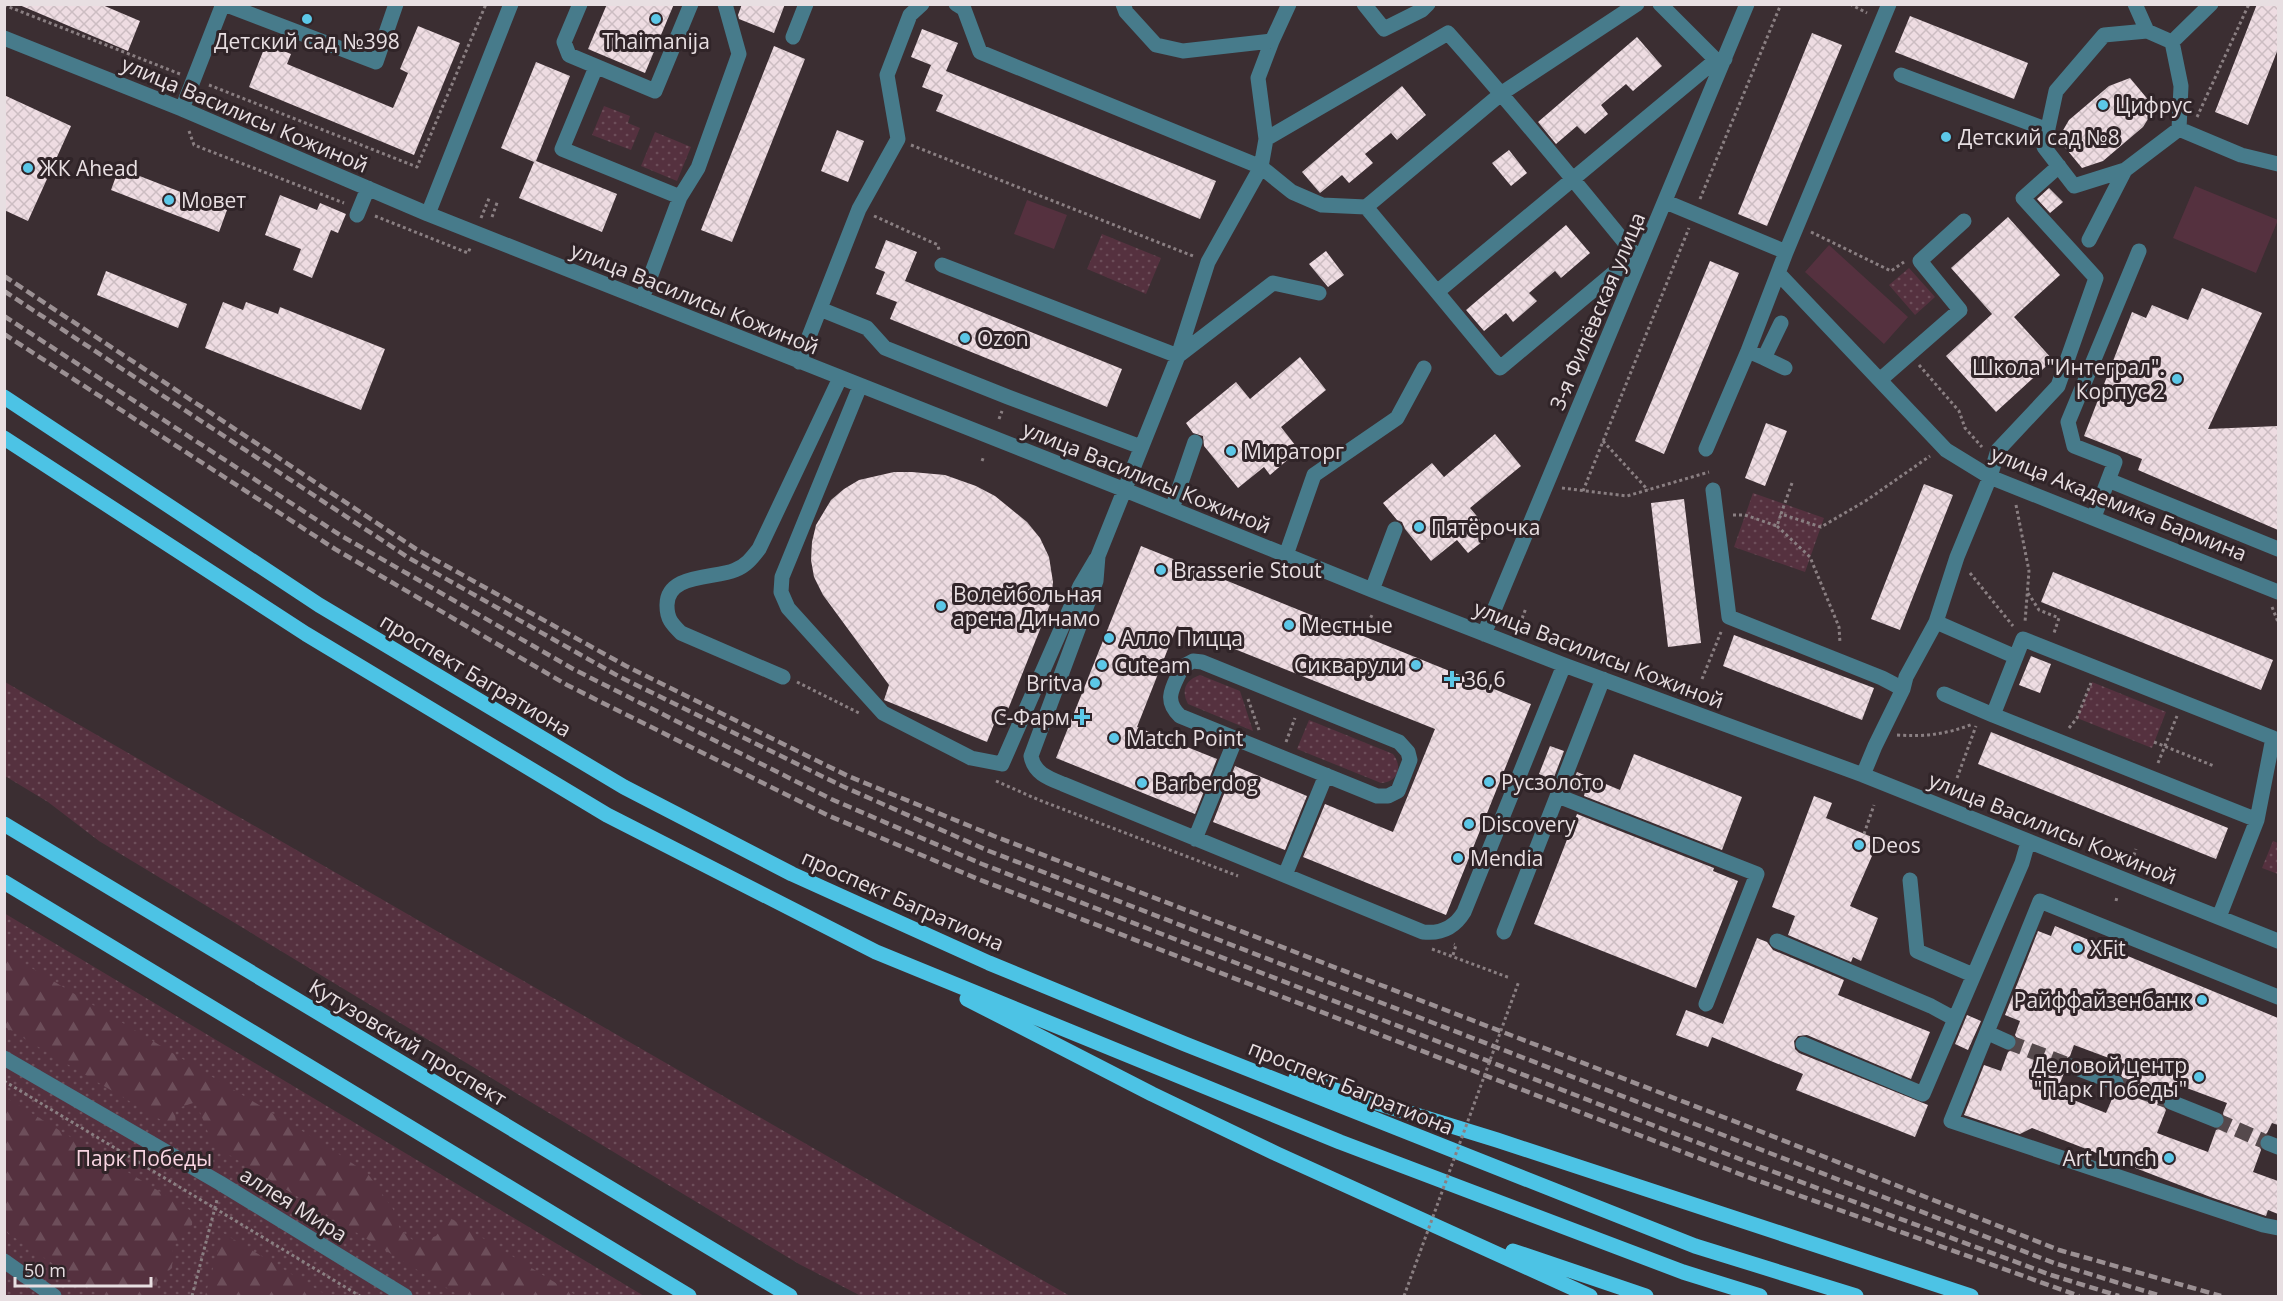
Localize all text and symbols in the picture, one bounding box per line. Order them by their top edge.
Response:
marker: Детский сад №398 [300,12,314,26]
marker: Thaimanija [649,12,663,26]
place label: Детский сад №398 [214,27,400,55]
place label: Thaimanija [602,27,710,55]
street label: улица Василисы Кожиной [117,49,373,179]
place label: Цифрус [2115,91,2192,119]
marker: Цифрус [2096,98,2110,112]
place label: Детский сад №8 [1958,123,2120,151]
marker: Детский сад №8 [1939,130,1953,144]
place label: ЖК Ahead [40,154,138,182]
marker: ЖК Ahead [21,161,35,175]
place label: Мовет [181,186,246,214]
marker: Мовет [162,193,176,207]
street label: 3-я Филёвская улица [1543,208,1651,414]
street label: улица Василисы Кожиной [567,235,823,361]
place label: Ozon [977,324,1029,352]
marker: Ozon [958,331,972,345]
place label: Школа "Интеграл". Корпус 2 [1972,353,2165,405]
marker: Школа "Интеграл". Корпус 2 [2170,372,2184,386]
street label: улица Василисы Кожиной [1019,414,1275,540]
place label: Мираторг [1243,437,1344,465]
street label: улица Академика Бармина [1987,439,2251,567]
marker: Мираторг [1224,444,1238,458]
place label: Пятёрочка [1431,513,1540,541]
marker: Пятёрочка [1412,520,1426,534]
place label: Brasserie Stout [1173,556,1322,584]
marker: Brasserie Stout [1154,563,1168,577]
place label: Волейбольная арена Динамо [953,580,1102,632]
street label: улица Василисы Кожиной [1470,593,1728,715]
marker: Волейбольная арена Динамо [934,599,948,613]
street label: проспект Багратиона [375,607,577,743]
place label: Местные [1301,611,1393,639]
marker: Местные [1282,618,1296,632]
place label: Алло Пицца [1121,624,1243,652]
marker: Алло Пицца [1102,631,1116,645]
place label: Cuteam [1114,651,1191,679]
place label: Сикварули [1294,651,1404,679]
marker: Cuteam [1095,658,1109,672]
marker: Сикварули [1409,658,1423,672]
place label: 36,6 [1464,665,1505,693]
place label: Britva [1026,669,1083,697]
marker: 36,6 [1445,672,1459,686]
marker: Britva [1088,676,1102,690]
place label: C-Фарм [993,703,1070,731]
marker: C-Фарм [1075,710,1089,724]
place label: Match Point [1126,724,1243,752]
marker: Match Point [1107,731,1121,745]
street label: улица Василисы Кожиной [1925,765,2181,891]
place label: Русзолото [1501,768,1604,796]
place label: Barberdog [1154,769,1258,797]
marker: Русзолото [1482,775,1496,789]
marker: Barberdog [1135,776,1149,790]
place label: Discovery [1481,810,1576,838]
marker: Discovery [1462,817,1476,831]
place label: Deos [1871,831,1921,859]
marker: Deos [1852,838,1866,852]
street label: проспект Багратиона [798,843,1008,957]
place label: Mendia [1470,844,1543,872]
marker: Mendia [1451,851,1465,865]
place label: XFit [2090,934,2126,962]
marker: XFit [2071,941,2085,955]
street label: Кутузовский проспект [304,972,512,1112]
place label: Райффайзенбанк [2014,986,2190,1014]
marker: Райффайзенбанк [2195,993,2209,1007]
street label: проспект Багратиона [1244,1033,1458,1141]
place label: Деловой центр "Парк Победы" [2032,1051,2187,1103]
marker: Деловой центр "Парк Победы" [2192,1070,2206,1084]
park label: Парк Победы [76,1144,212,1172]
place label: Art Lunch [2063,1144,2157,1172]
marker: Art Lunch [2162,1151,2176,1165]
street label: аллея Мира [235,1160,353,1248]
scale bar [15,1250,152,1288]
text: 50 m [24,1258,66,1282]

